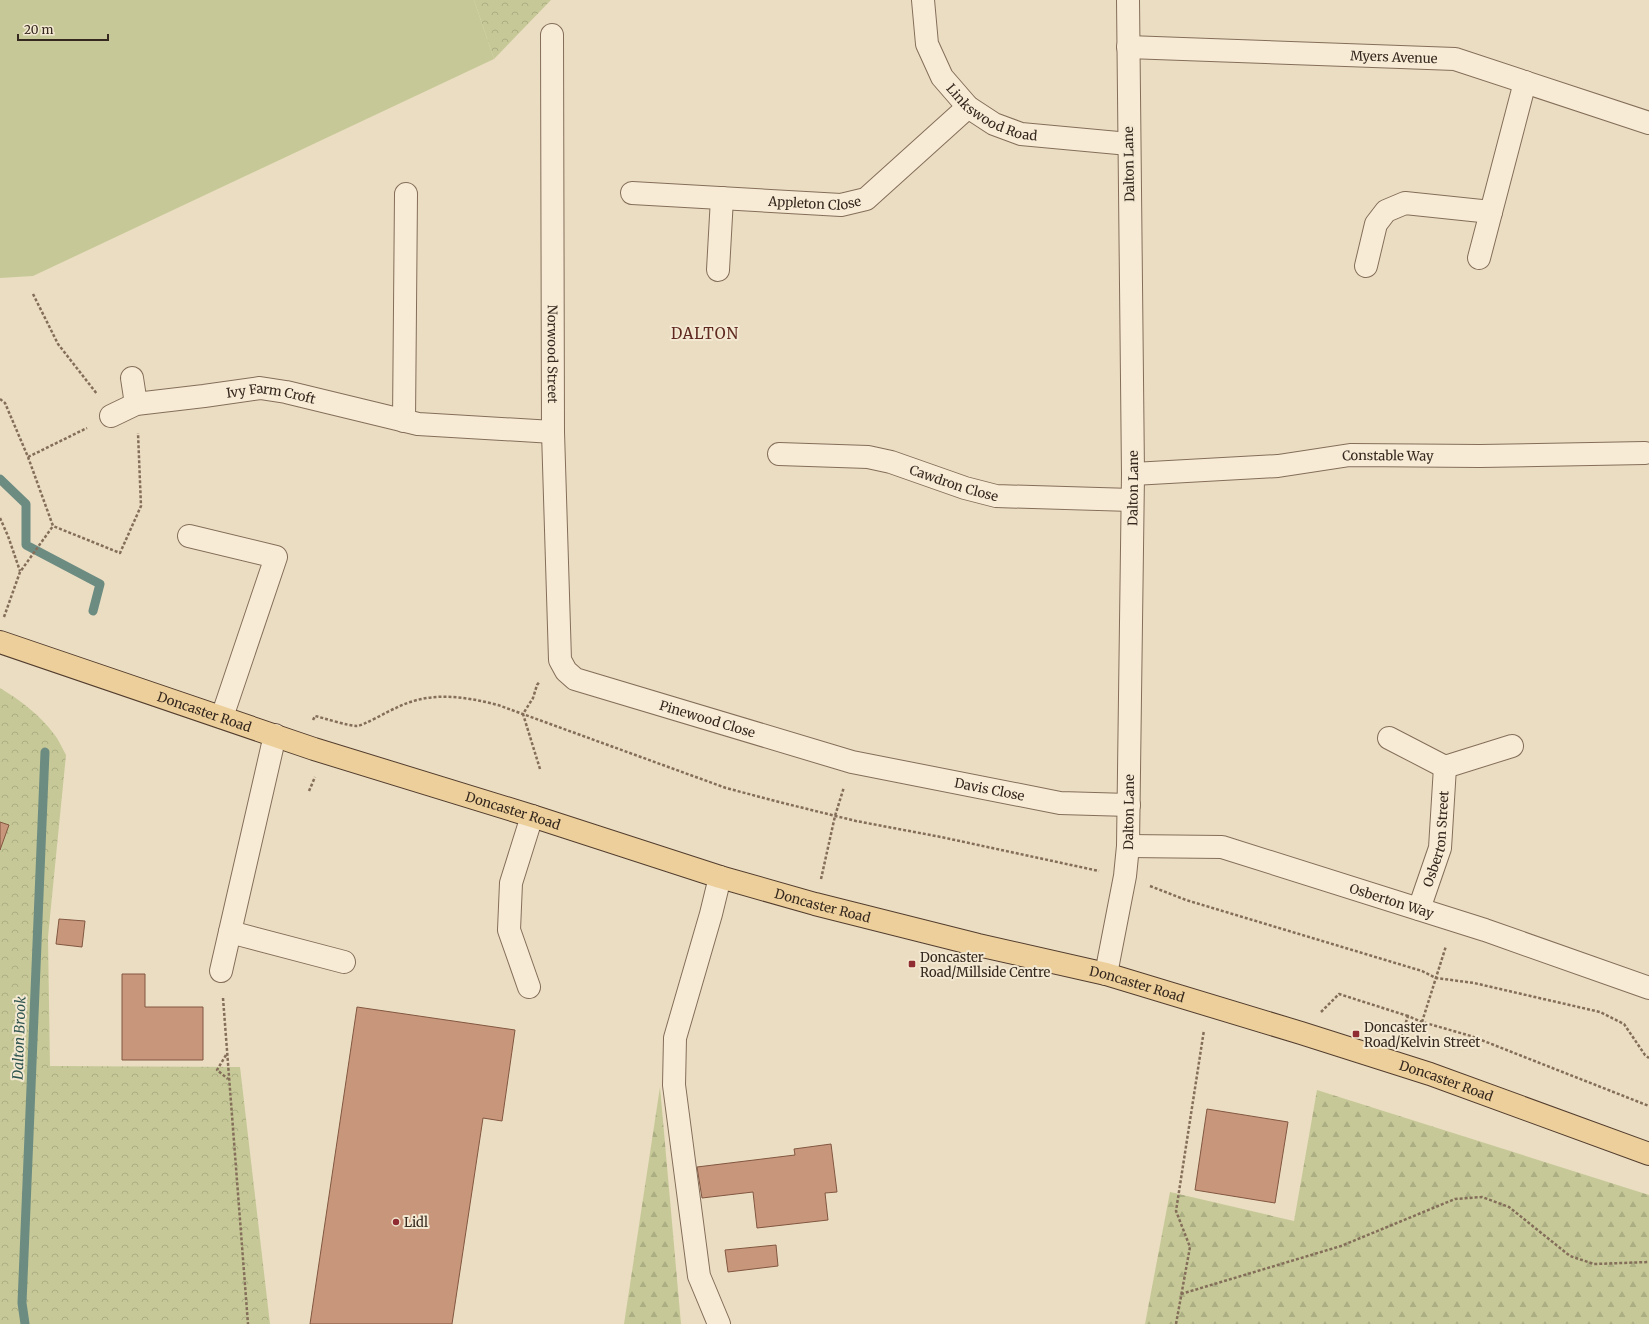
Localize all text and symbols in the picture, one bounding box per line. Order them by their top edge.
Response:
scale bar [18,16,108,42]
text: 20 m [24,22,53,37]
street label: Myers Avenue [1350,47,1438,67]
street label: Linkswood Road [943,80,1038,144]
street label: Dalton Lane [1120,126,1138,202]
street label: Appleton Close [767,192,863,213]
street label: Norwood Street [544,305,561,403]
district label: DALTON [671,324,739,343]
street label: Ivy Farm Croft [225,379,317,407]
street label: Constable Way [1341,447,1434,465]
street label: Dalton Lane [1124,450,1142,526]
street label: Cawdron Close [907,461,1000,505]
street label: Doncaster Road [155,688,254,736]
street label: Pinewood Close [658,696,758,741]
street label: Davis Close [953,774,1026,804]
street label: Dalton Lane [1119,774,1137,850]
street label: Doncaster Road [464,788,563,833]
street label: Osberton Street [1419,790,1452,889]
street label: Osberton Way [1347,879,1436,922]
street label: Doncaster Road [773,885,872,926]
place label: Doncaster Road/Millside Centre [920,949,1051,981]
marker: Doncaster Road/Millside Centre [907,959,917,969]
street label: Doncaster Road [1088,962,1187,1006]
water label: Dalton Brook [9,996,29,1081]
place label: Doncaster Road/Kelvin Street [1364,1019,1480,1051]
marker: Doncaster Road/Kelvin Street [1351,1029,1361,1039]
street label: Doncaster Road [1397,1056,1496,1105]
place label: Lidl [404,1214,428,1231]
marker: Lidl [391,1217,401,1227]

